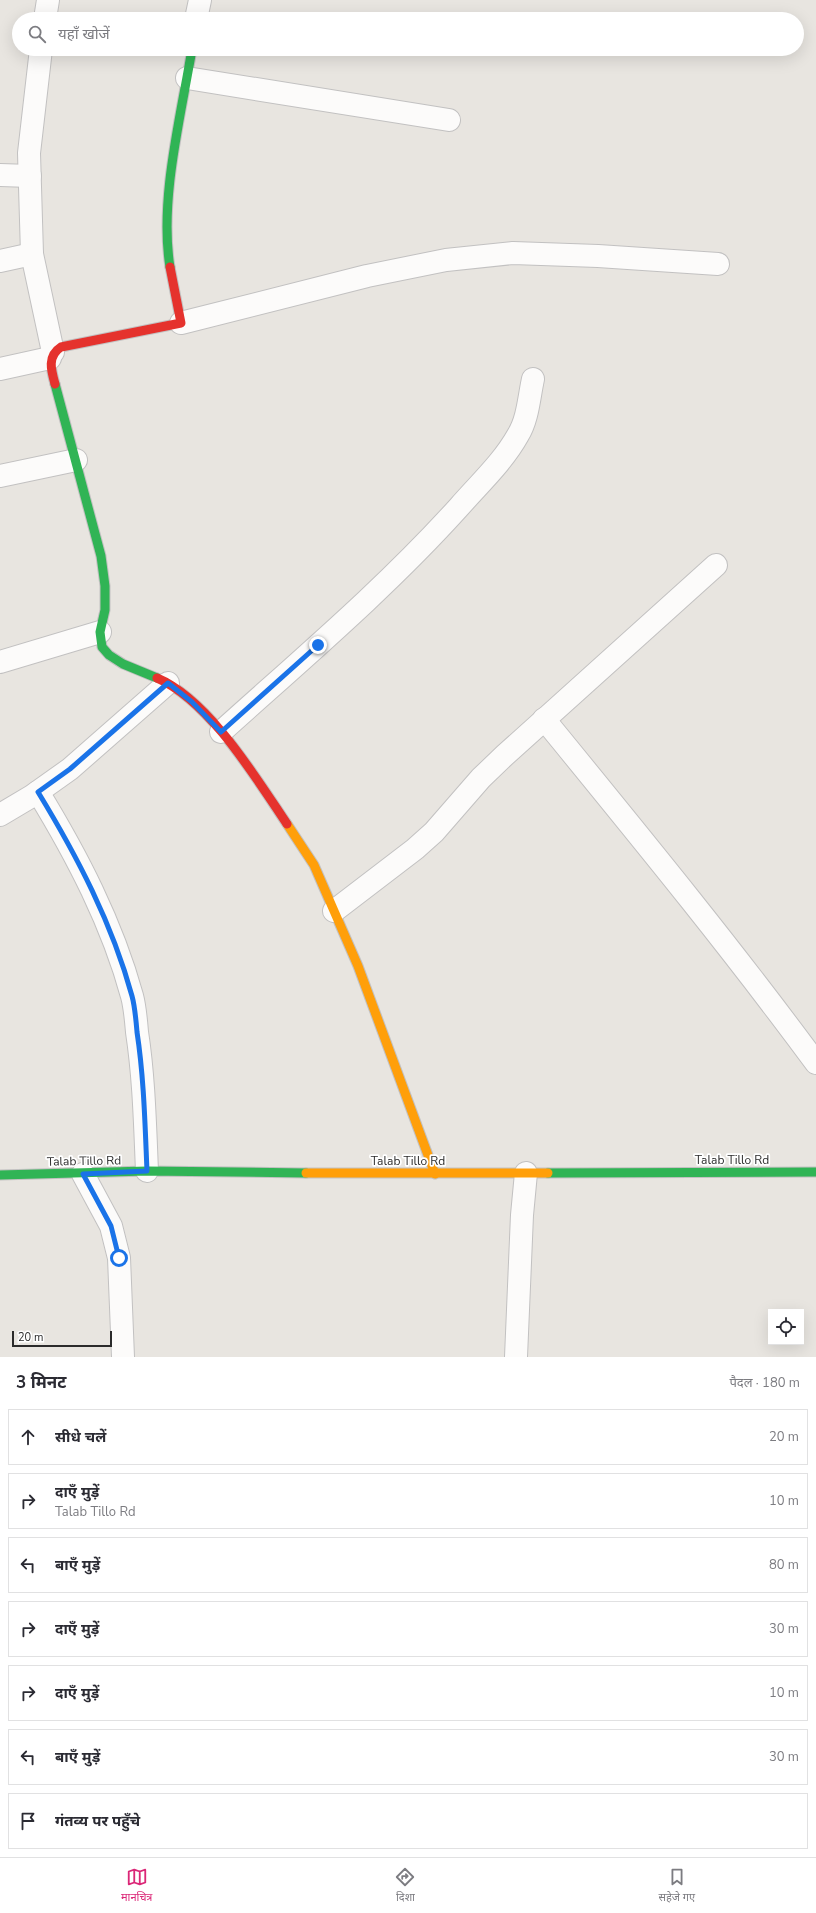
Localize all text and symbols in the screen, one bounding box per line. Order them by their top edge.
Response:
search box [12,12,804,56]
icon: search [26,23,48,45]
text: यहाँ खोजें [58,24,110,44]
route end [309,636,327,654]
street label: Talab Tillo Rd [47,1152,121,1170]
street label: Talab Tillo Rd [695,1152,769,1168]
street label: Talab Tillo Rd [371,1153,445,1169]
route start [110,1249,128,1267]
map controls [768,1309,804,1345]
button: locate [768,1309,804,1345]
scale bar [12,1329,112,1348]
text: 20 m [18,1330,43,1345]
text: 3 मिनट [16,1371,66,1394]
text: पैदल · 180 m [729,1374,800,1392]
icon: ahead [17,1426,39,1448]
text: सीधे चलें [55,1427,106,1447]
text: 20 m [769,1428,799,1446]
text: दाएँ मुड़ें [55,1482,99,1502]
icon: right [17,1490,39,1512]
text: 10 m [769,1492,799,1510]
text: Talab Tillo Rd [55,1503,136,1521]
icon: left [17,1554,39,1576]
text: बाएँ मुड़ें [55,1555,100,1575]
text: 80 m [769,1556,799,1574]
icon: right [17,1618,39,1640]
text: दाएँ मुड़ें [55,1619,99,1639]
text: 30 m [769,1620,799,1638]
icon: right [17,1682,39,1704]
text: दाएँ मुड़ें [55,1683,99,1703]
text: 10 m [769,1684,799,1702]
icon: left [17,1746,39,1768]
text: बाएँ मुड़ें [55,1747,100,1767]
text: 30 m [769,1748,799,1766]
icon: arrive [17,1810,39,1832]
text: गंतव्य पर पहुँचे [55,1811,140,1831]
tab: मानचित्र [121,1866,152,1905]
tab: दिशा [394,1866,416,1905]
tab: सहेजे गए [658,1866,695,1905]

